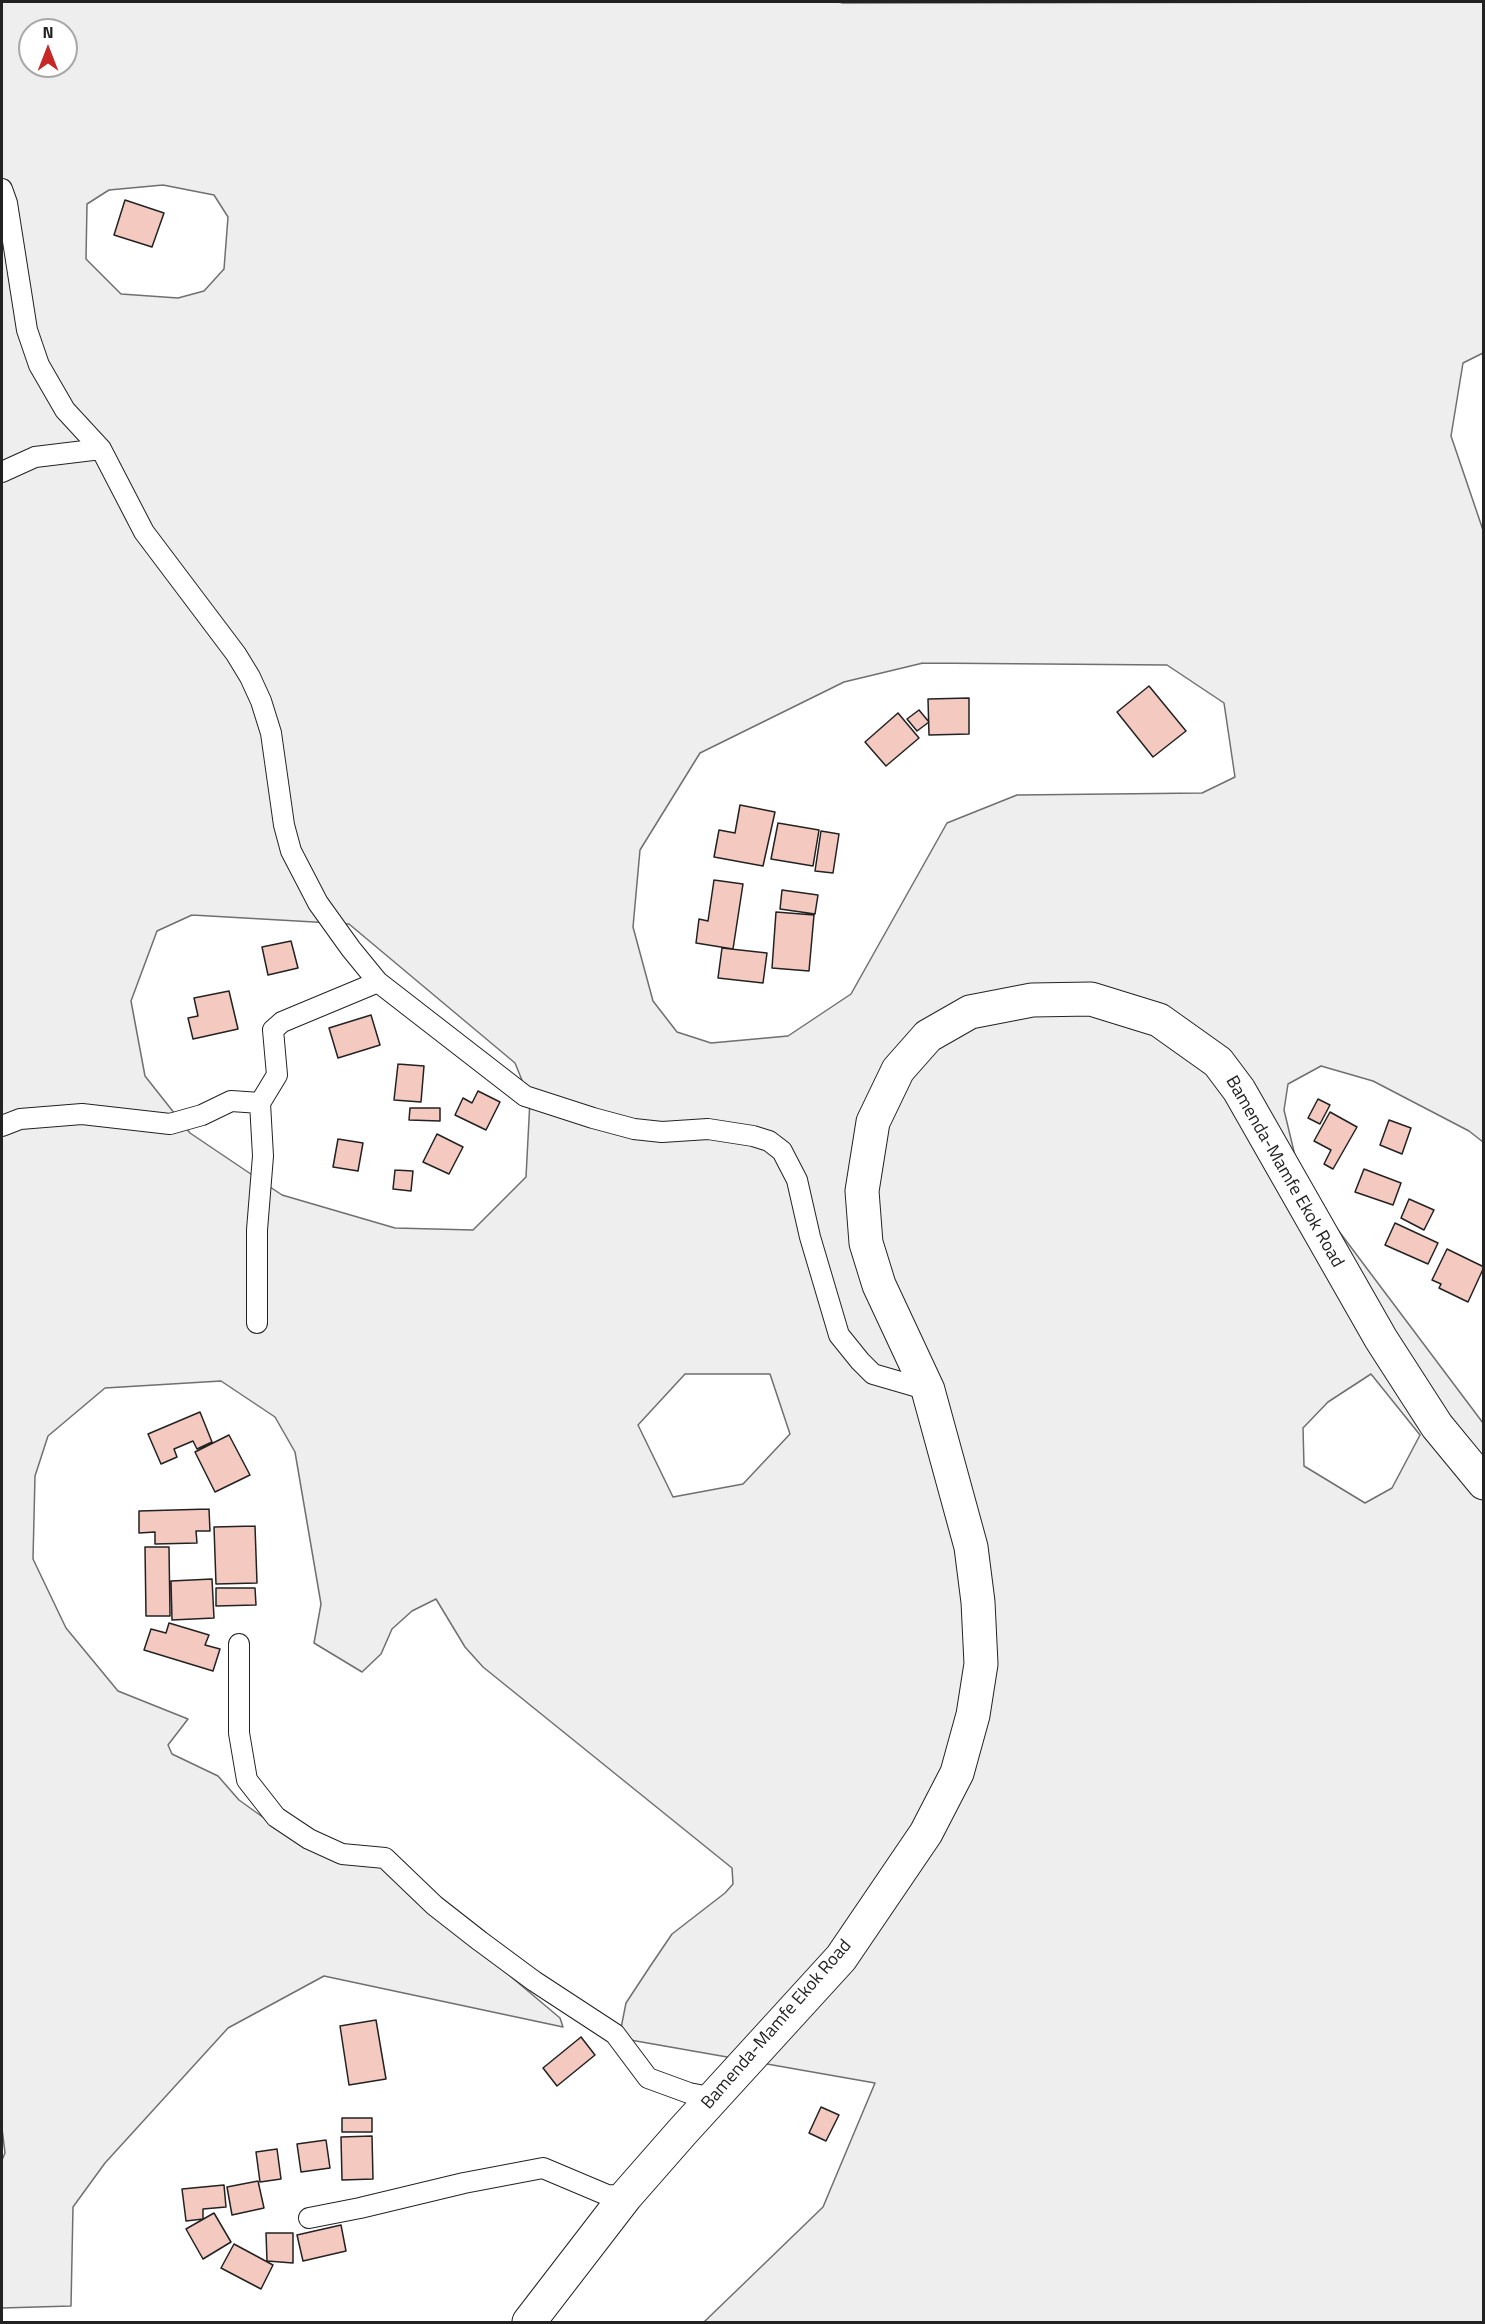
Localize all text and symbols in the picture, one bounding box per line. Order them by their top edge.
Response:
north arrow [18,18,78,78]
text: N [42,20,54,44]
street label: Bamenda-Mamfe Ekok Road [1220,1072,1348,1272]
street label: Bamenda-Mamfe Ekok Road [697,1936,857,2114]

